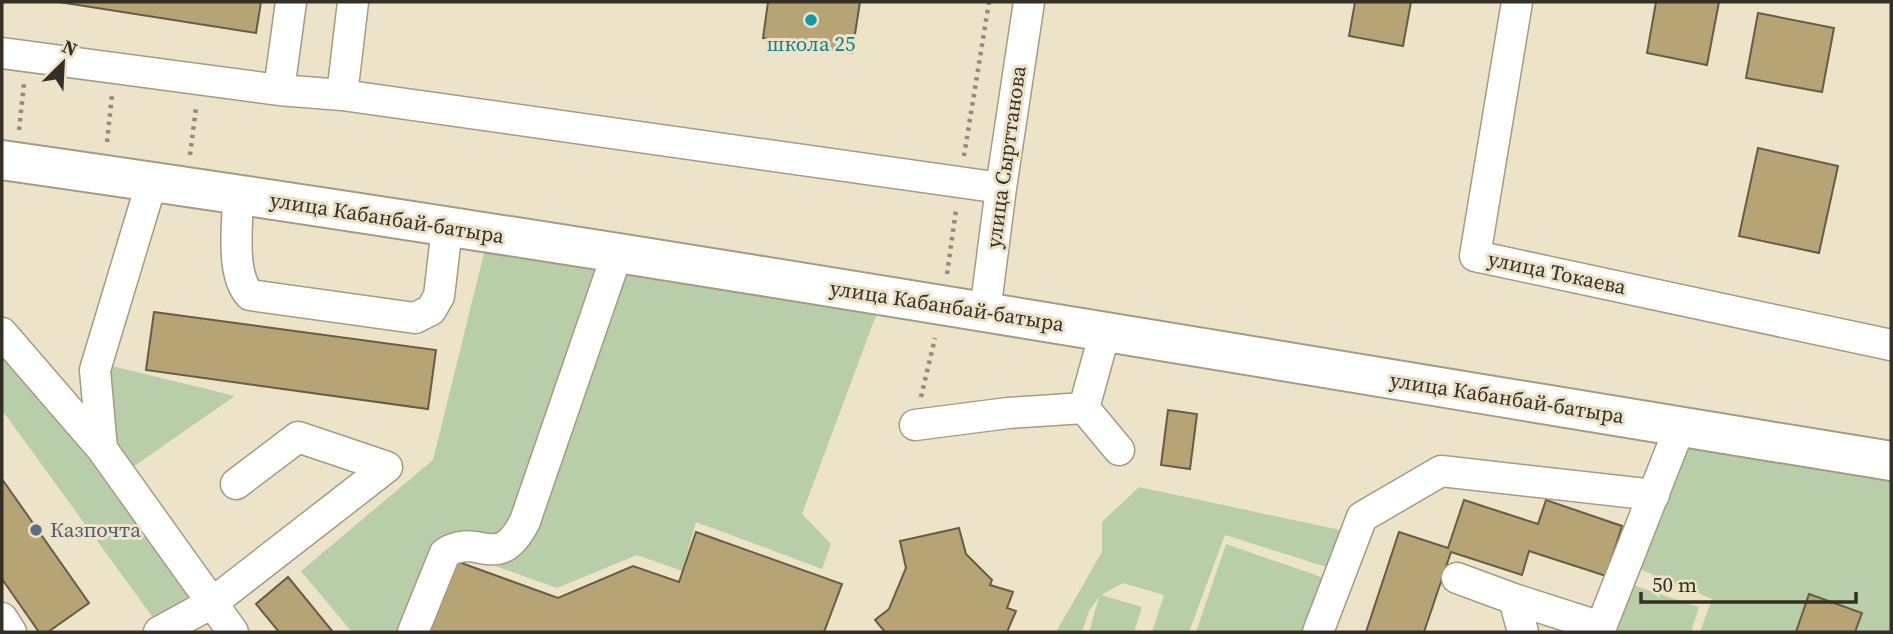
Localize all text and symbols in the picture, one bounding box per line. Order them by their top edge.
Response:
marker: школа 25 [803,12,819,28]
north arrow [28,28,98,98]
place label: школа 25 [767,29,855,58]
text: N [58,33,82,62]
street label: улица Сырттанова [978,64,1033,250]
street label: улица Кабанбай-батыра [268,185,507,250]
street label: улица Токаева [1485,244,1629,301]
street label: улица Кабанбай-батыра [828,273,1067,338]
street label: улица Кабанбай-батыра [1388,365,1627,430]
place label: Казпочта [50,515,141,544]
marker: Казпочта [28,522,44,538]
scale bar [1641,560,1856,604]
text: 50 m [1652,570,1697,599]

